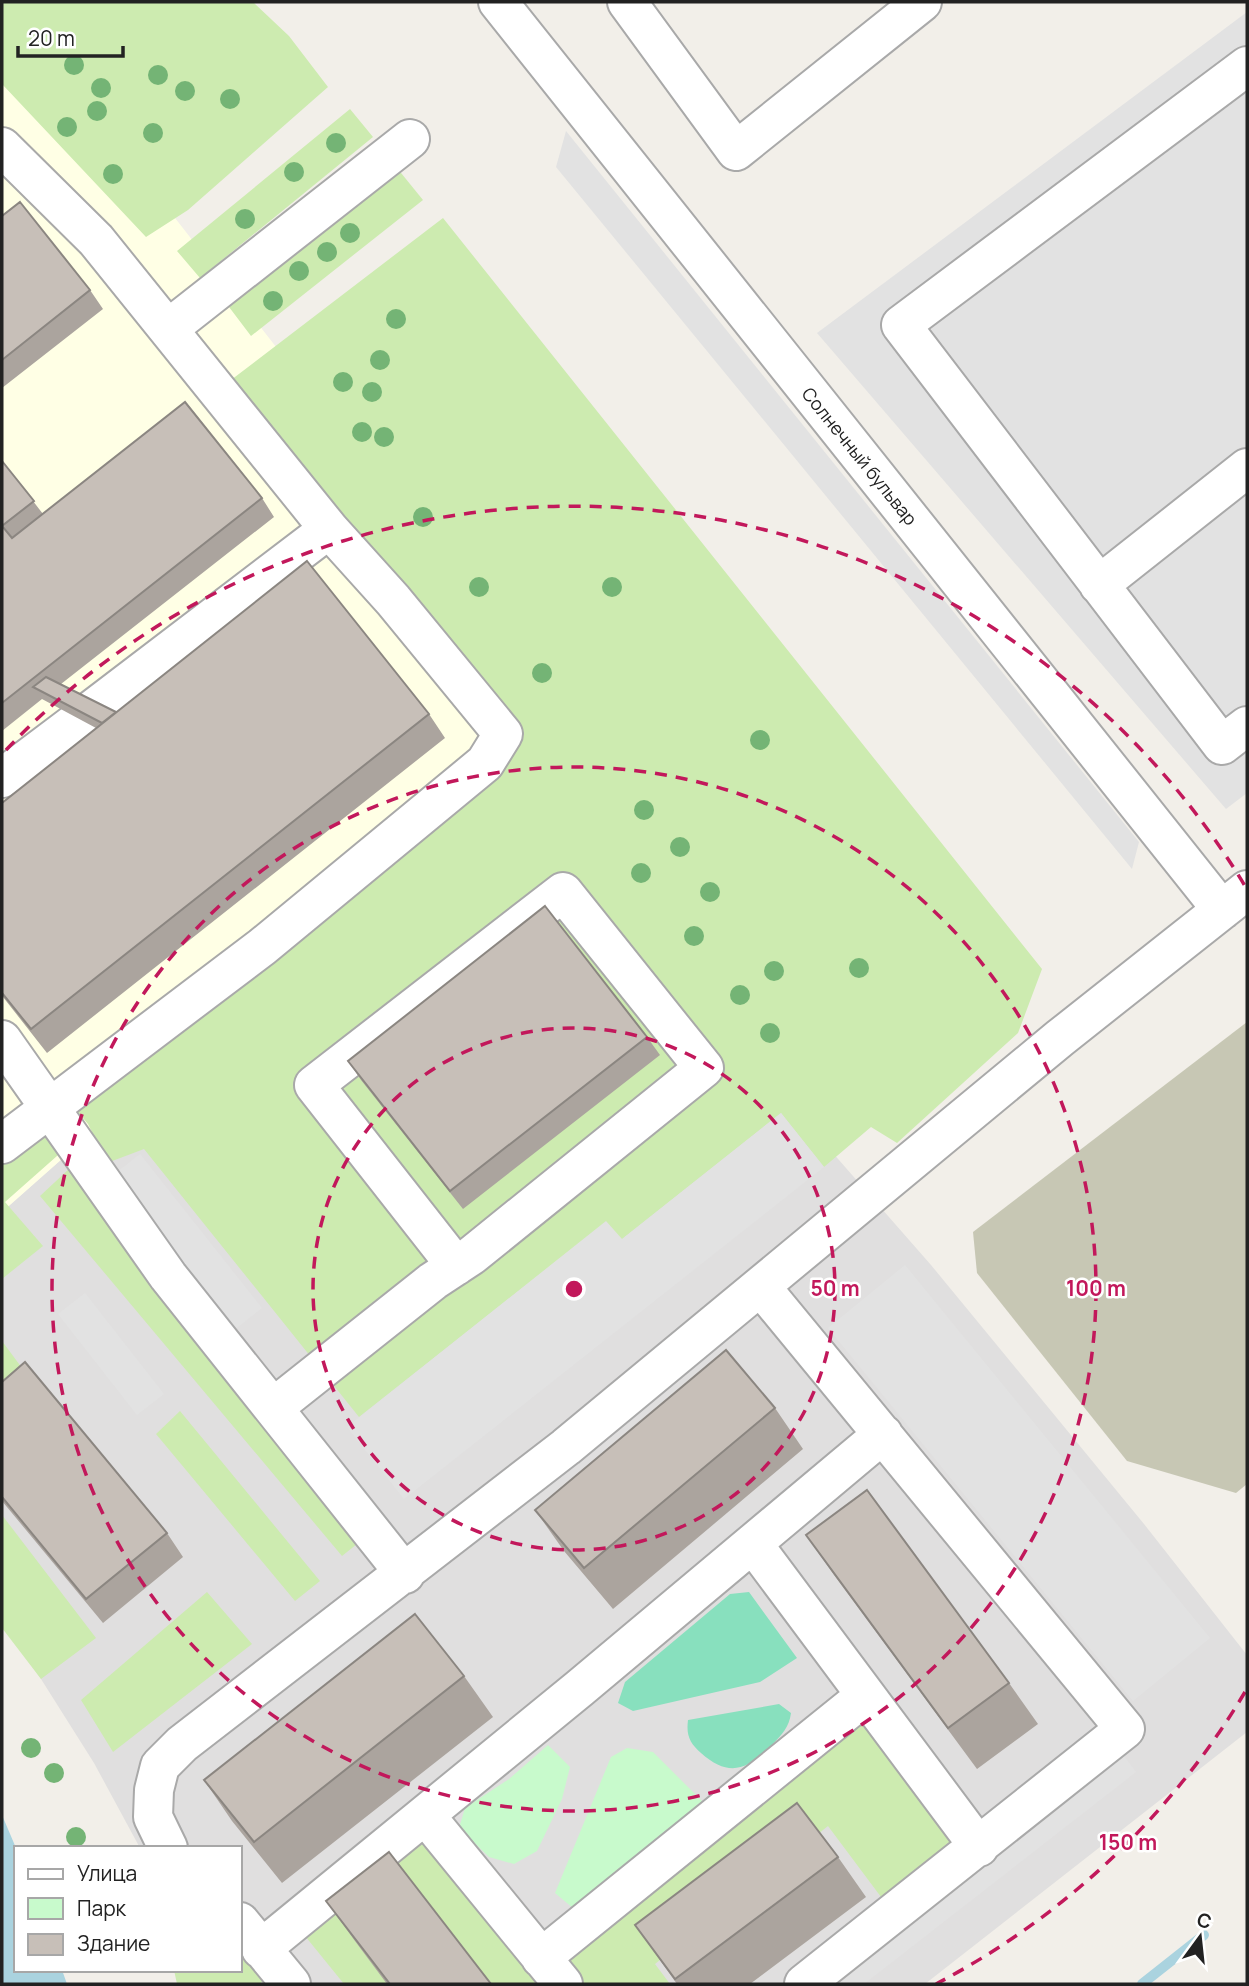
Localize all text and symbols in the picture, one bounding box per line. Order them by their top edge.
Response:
scale bar [18,14,122,58]
text: 20 m [28,24,75,52]
street label: Солнечный бульвар [797,382,923,530]
text: 50 m [810,1274,860,1302]
text: 100 m [1066,1274,1126,1302]
centre of rings [562,1277,586,1301]
text: 150 m [1099,1828,1157,1856]
legend [14,1846,242,1972]
text: Улица [77,1859,137,1887]
text: Парк [77,1894,127,1922]
north arrow [1165,1902,1235,1972]
text: С [1194,1906,1215,1935]
text: Здание [77,1929,150,1957]

